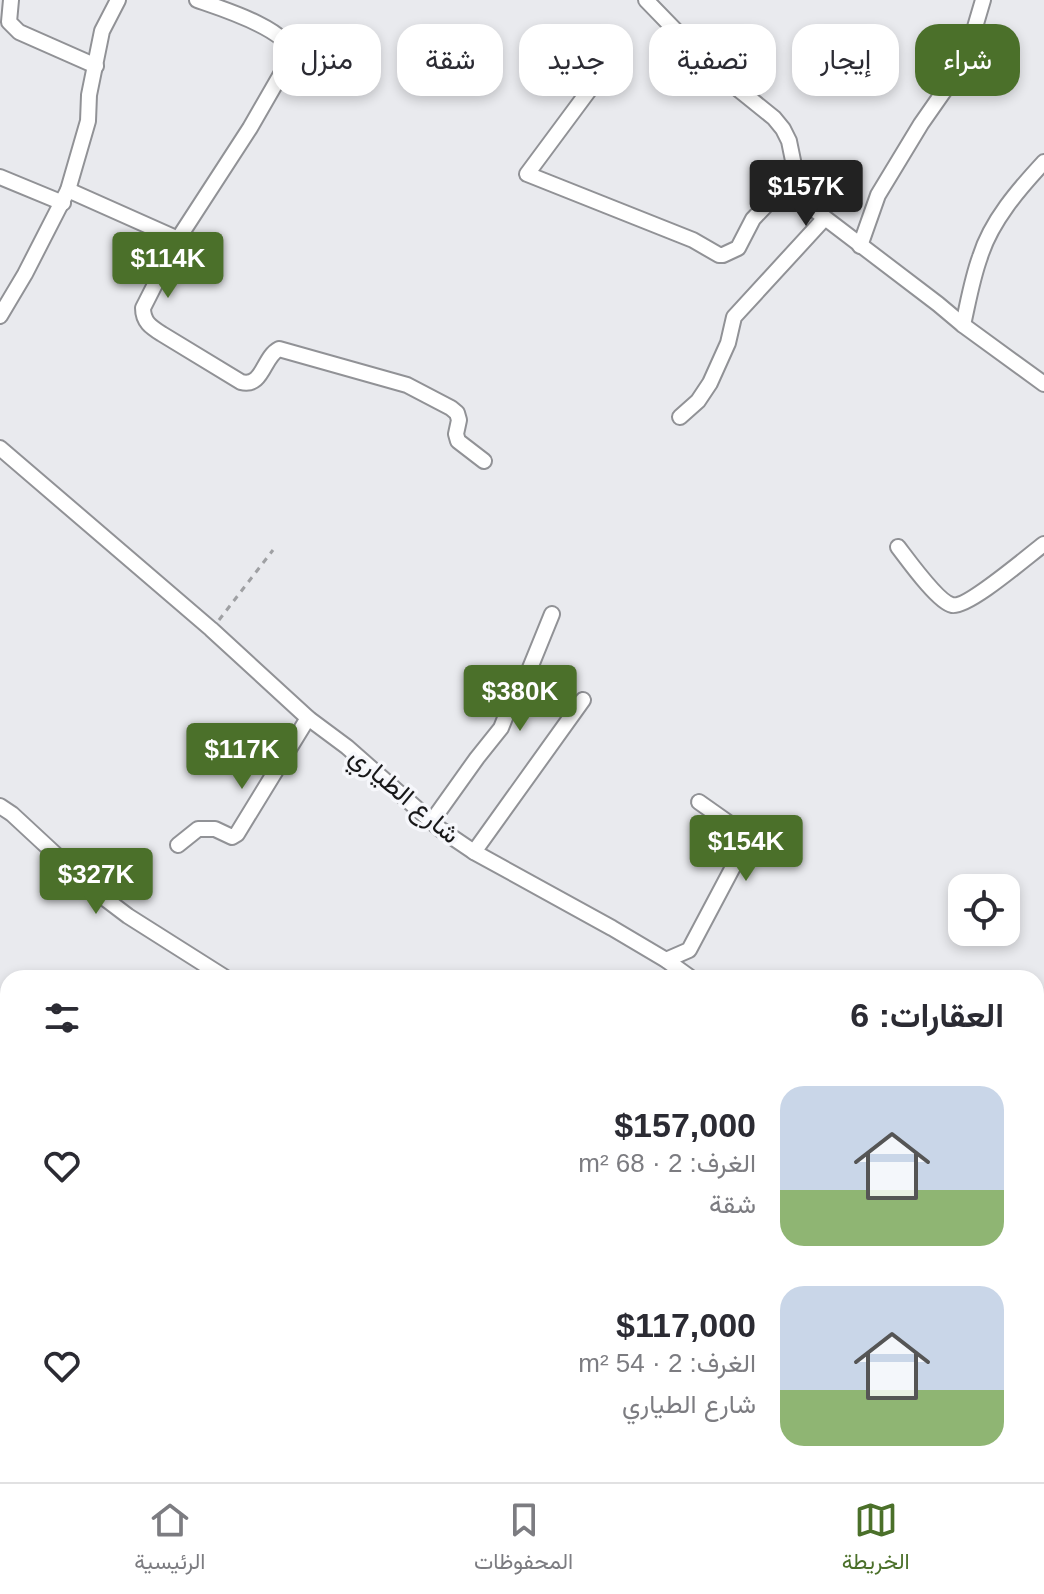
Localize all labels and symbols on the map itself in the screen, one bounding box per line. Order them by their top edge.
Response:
pin: $157K [750,160,862,228]
pin: $114K [112,232,224,300]
pin: $380K [464,665,576,733]
pin: $117K [186,723,298,791]
street label: شارع الطياري [340,740,466,854]
pin: $154K [690,815,802,883]
pin: $327K [40,848,152,916]

